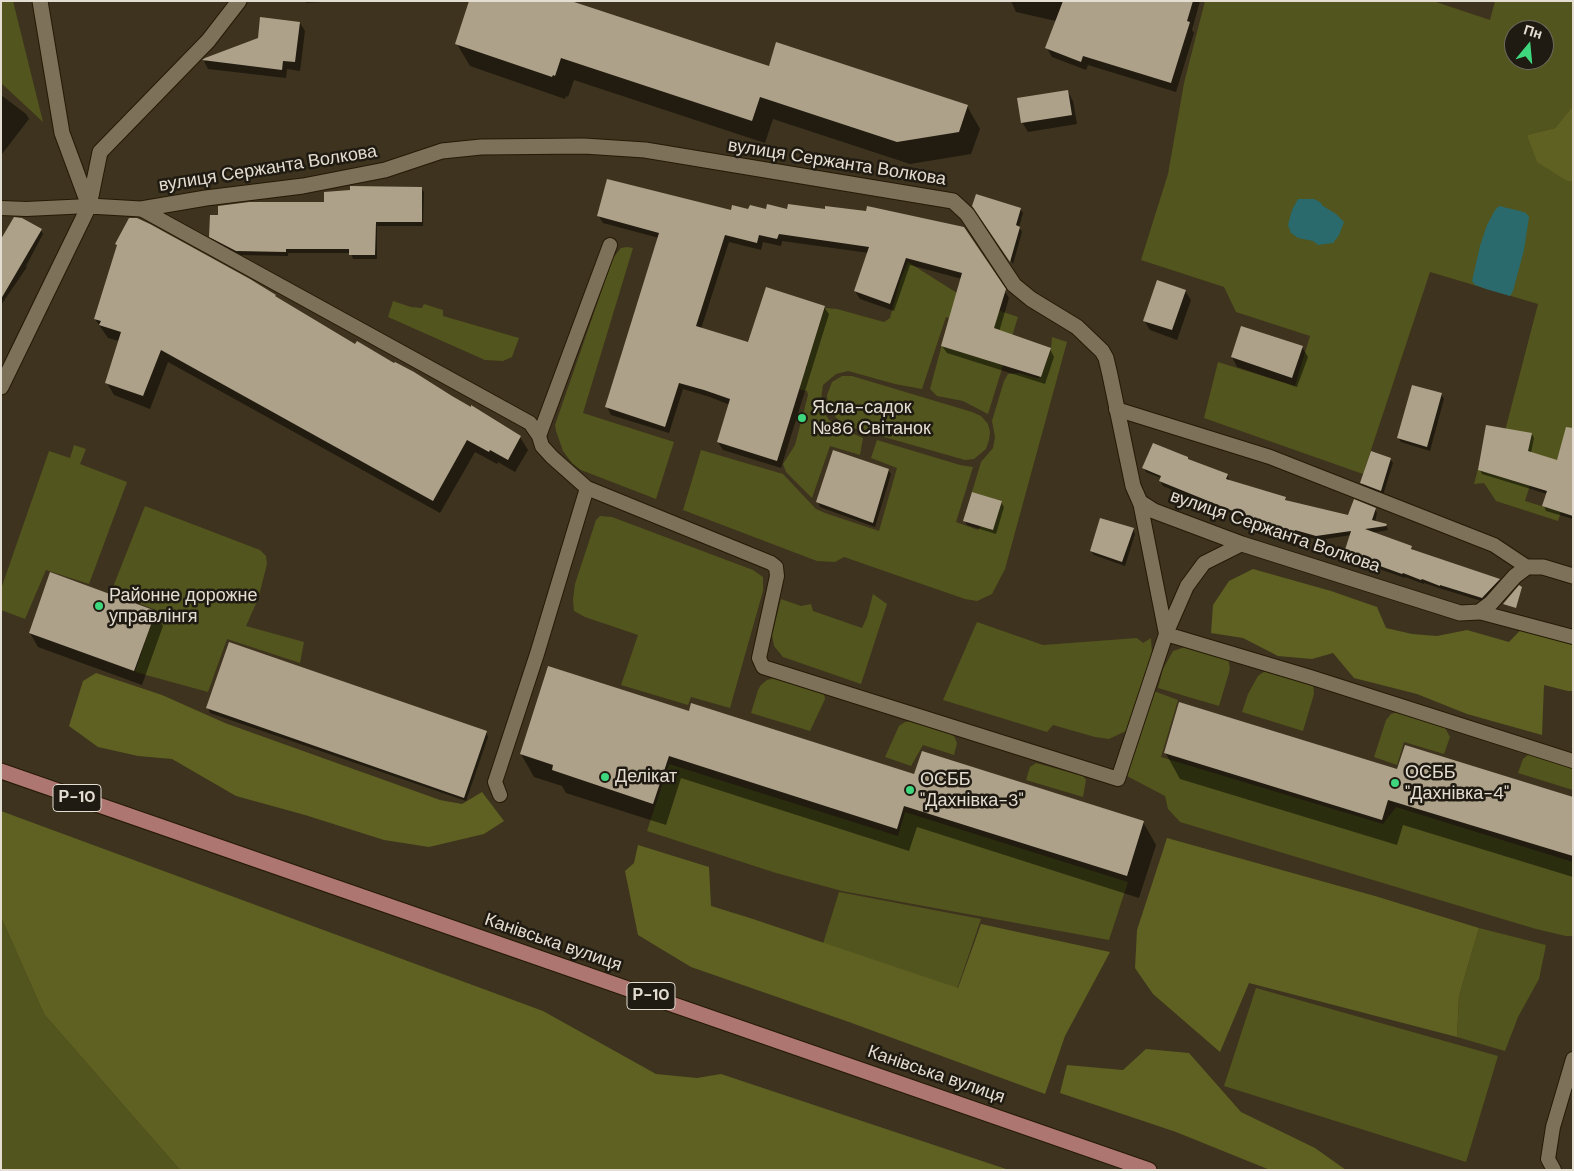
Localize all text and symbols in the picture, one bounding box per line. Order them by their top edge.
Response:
north arrow [1504,20,1554,70]
text: Пн [1522,20,1545,43]
street label: вулиця Сержанта Волкова [726,135,948,191]
street label: вулиця Сержанта Волкова [157,141,379,197]
place label: Ясла-садок №86 Світанок [812,397,931,439]
marker: Ясла-садок №86 Світанок [796,412,808,424]
street label: вулиця Сержанта Волкова [1167,486,1383,578]
place label: Районне дорожне управлінгя [109,585,257,628]
marker: Районне дорожне управлінгя [93,600,105,612]
place label: ОСББ "Дахнівка-4" [1405,762,1509,804]
place label: Делікат [615,766,677,788]
place label: ОСББ "Дахнівка-3" [920,769,1024,812]
marker: Делікат [599,771,611,783]
marker: ОСББ "Дахнівка-4" [1389,777,1401,789]
road number: Р-10 [53,784,101,811]
marker: ОСББ "Дахнівка-3" [904,784,916,796]
street label: Канівська вулиця [482,909,624,977]
road number: Р-10 [627,982,675,1009]
street label: Канівська вулиця [865,1041,1007,1109]

